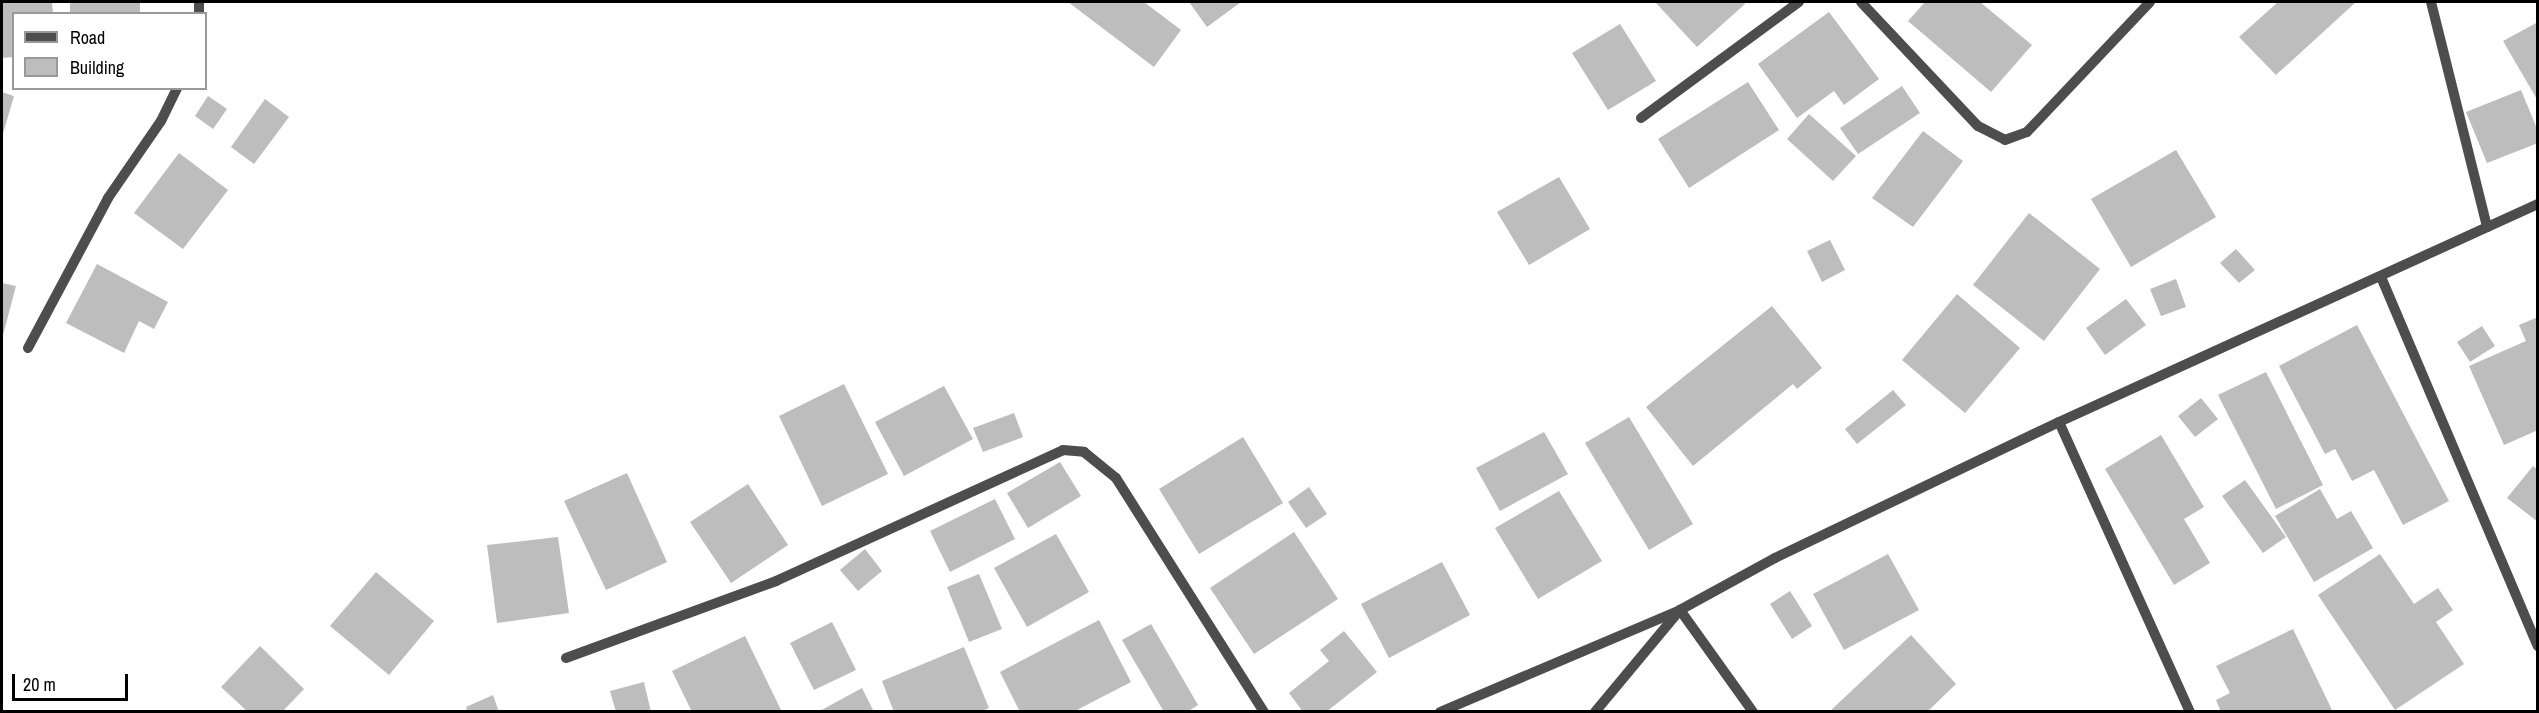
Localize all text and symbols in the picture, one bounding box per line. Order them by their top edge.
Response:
legend [12,12,207,90]
text: Road [70,25,105,50]
text: Building [70,55,124,80]
scale bar [15,662,130,700]
text: 20 m [23,672,56,697]

